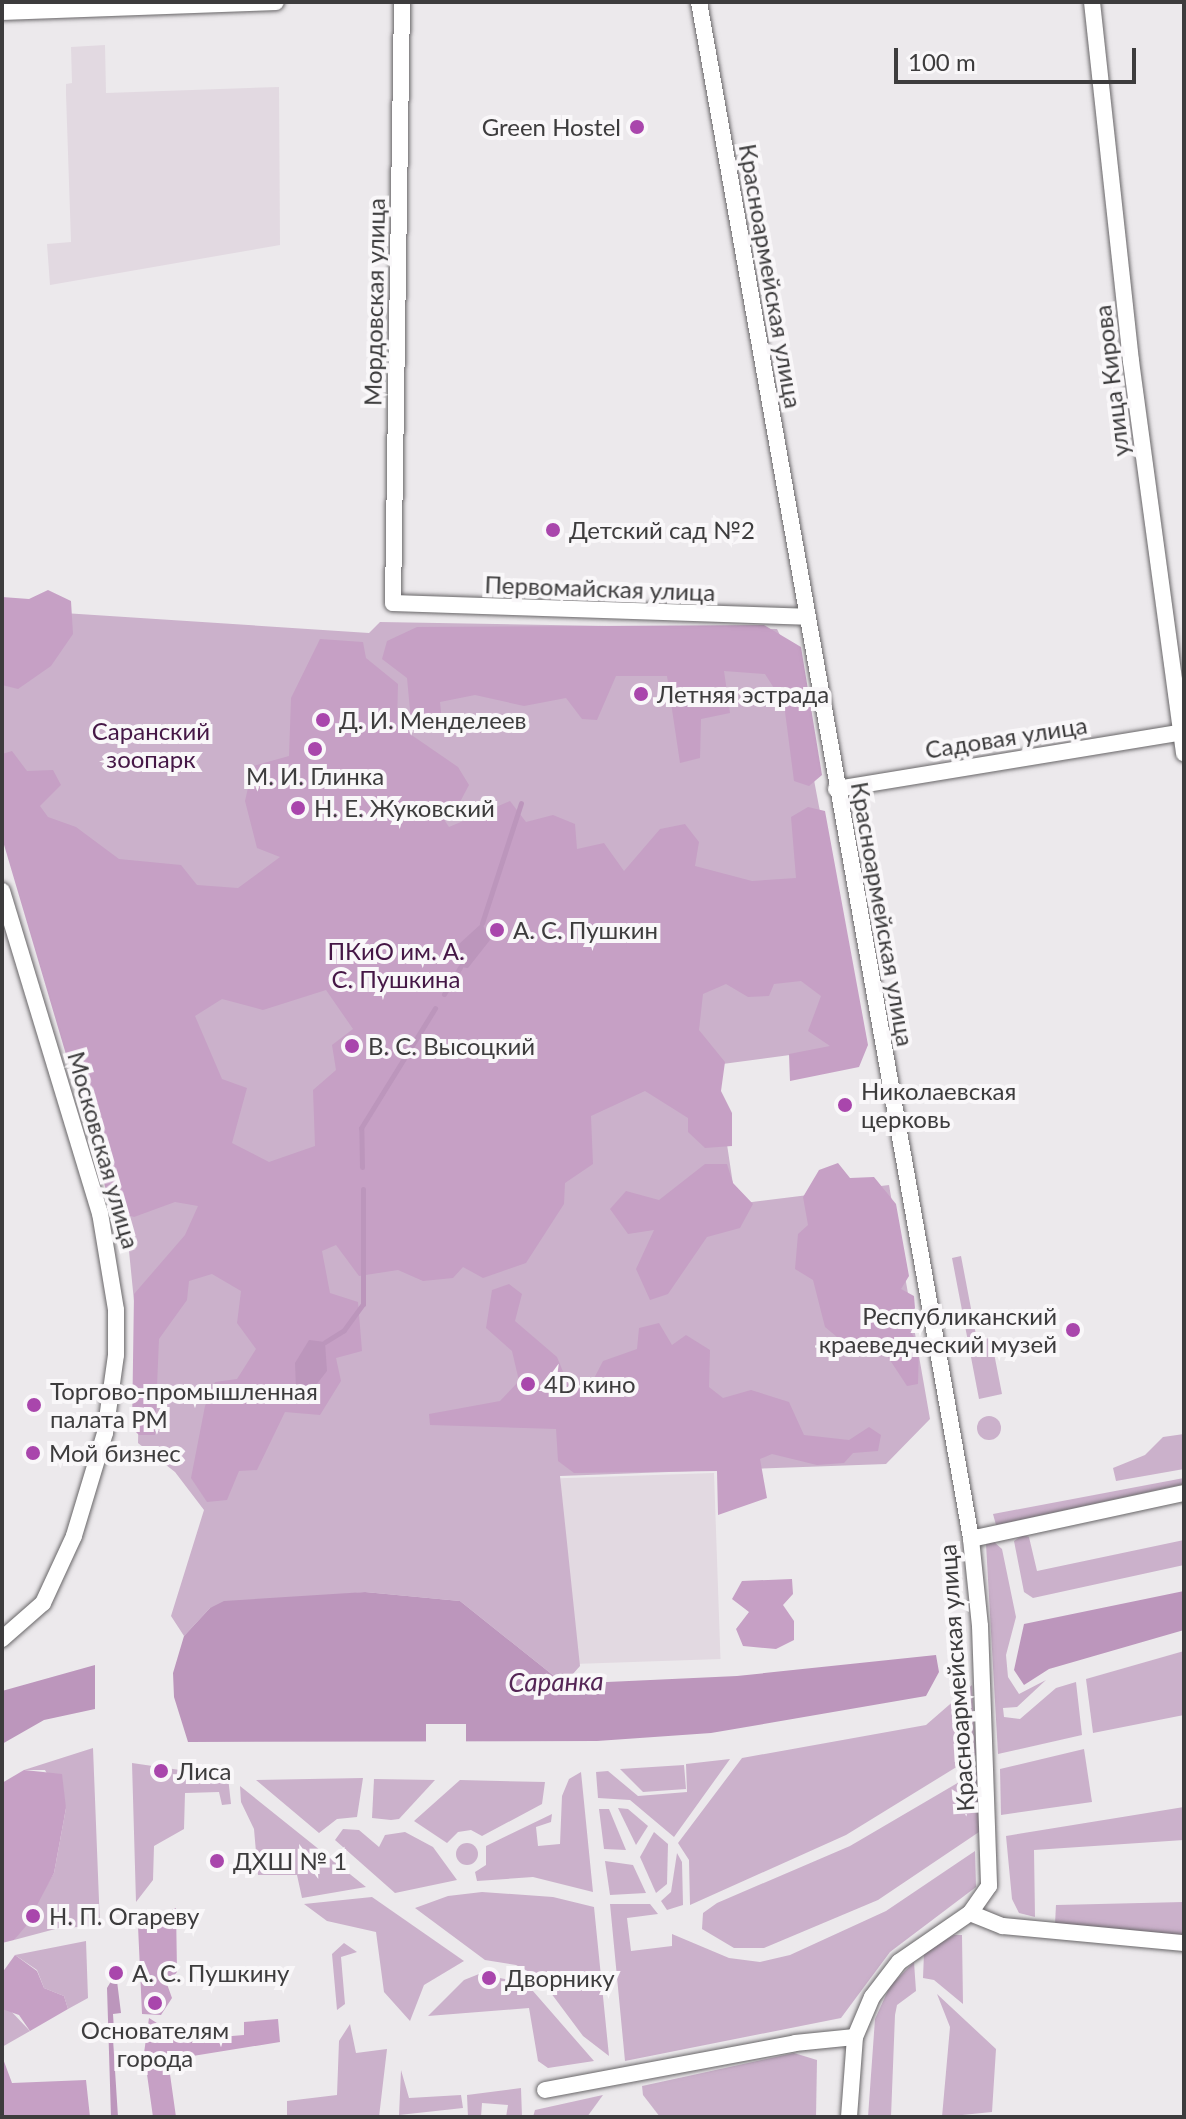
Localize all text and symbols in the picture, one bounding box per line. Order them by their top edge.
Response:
scale bar [898,32,1140,82]
text: 100 m [908,47,976,76]
place label: Green Hostel [482,113,621,141]
marker: Green Hostel [628,118,646,136]
street label: Красноармейская улица [734,142,808,410]
street label: Мордовская улица [358,198,390,406]
street label: улица Кирова [1087,304,1135,458]
place label: Детский сад №2 [569,516,755,544]
marker: Детский сад №2 [544,521,562,539]
street label: Первомайская улица [484,570,716,606]
place label: Летняя эстрада [657,680,829,708]
marker: Летняя эстрада [632,685,650,703]
place label: Д. И. Менделеев [339,706,526,734]
street label: Садовая улица [923,710,1089,764]
marker: Д. И. Менделеев [314,711,332,729]
park label: Саранский зоопарк [92,717,210,773]
marker: М. И. Глинка [306,740,324,758]
place label: М. И. Глинка [246,762,384,790]
street label: Красноармейская улица [846,780,920,1048]
place label: Н. Е. Жуковский [314,794,495,822]
marker: Н. Е. Жуковский [289,799,307,817]
place label: А. С. Пушкин [513,916,658,944]
marker: А. С. Пушкин [488,921,506,939]
park label: ПКиО им. А. С. Пушкина [327,937,465,993]
place label: В. С. Высоцкий [368,1032,535,1060]
marker: В. С. Высоцкий [343,1037,361,1055]
street label: Московская улица [62,1048,146,1252]
place label: Николаевская церковь [861,1077,1016,1133]
marker: Николаевская церковь [836,1096,854,1114]
place label: Республиканский краеведческий музей [819,1302,1057,1358]
marker: Республиканский краеведческий музей [1064,1321,1082,1339]
place label: 4D кино [544,1370,636,1398]
marker: 4D кино [519,1375,537,1393]
place label: Торгово-промышленная палата РМ [50,1377,318,1433]
marker: Торгово-промышленная палата РМ [25,1396,43,1414]
place label: Мой бизнес [49,1439,181,1467]
marker: Мой бизнес [24,1444,42,1462]
street label: Красноармейская улица [932,1543,980,1813]
water label: Саранка [508,1666,604,1698]
place label: Лиса [177,1757,231,1785]
marker: Лиса [152,1762,170,1780]
place label: ДХШ № 1 [233,1847,347,1875]
marker: ДХШ № 1 [208,1852,226,1870]
place label: Н. П. Огареву [49,1902,199,1930]
marker: Н. П. Огареву [24,1907,42,1925]
place label: А. С. Пушкину [132,1959,289,1987]
marker: А. С. Пушкину [107,1964,125,1982]
place label: Дворнику [505,1964,615,1992]
marker: Дворнику [480,1969,498,1987]
marker: Основателям города [146,1994,164,2012]
place label: Основателям города [81,2016,229,2072]

